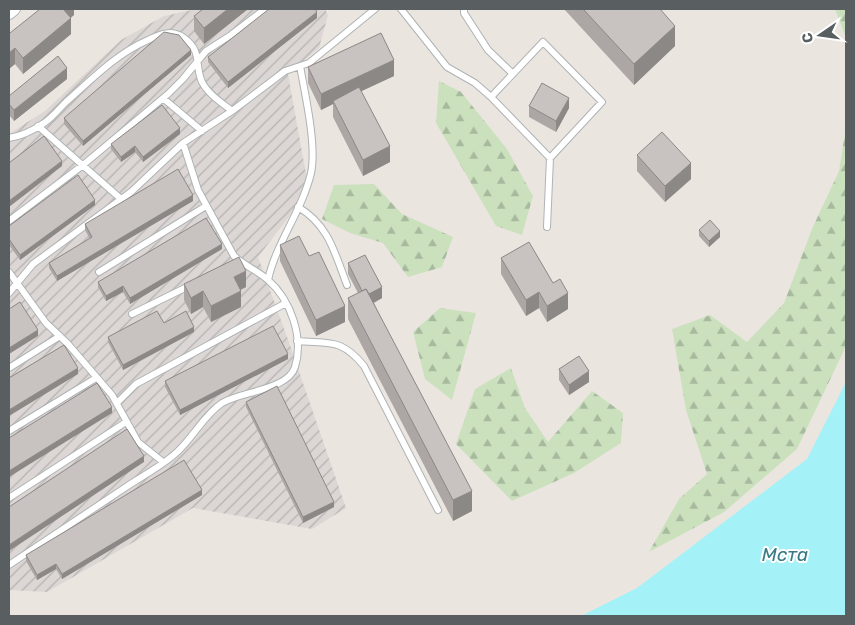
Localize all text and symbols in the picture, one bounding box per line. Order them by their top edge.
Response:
north arrow [795,10,845,60]
text: С [798,31,817,45]
water label: Мста [762,543,808,566]

